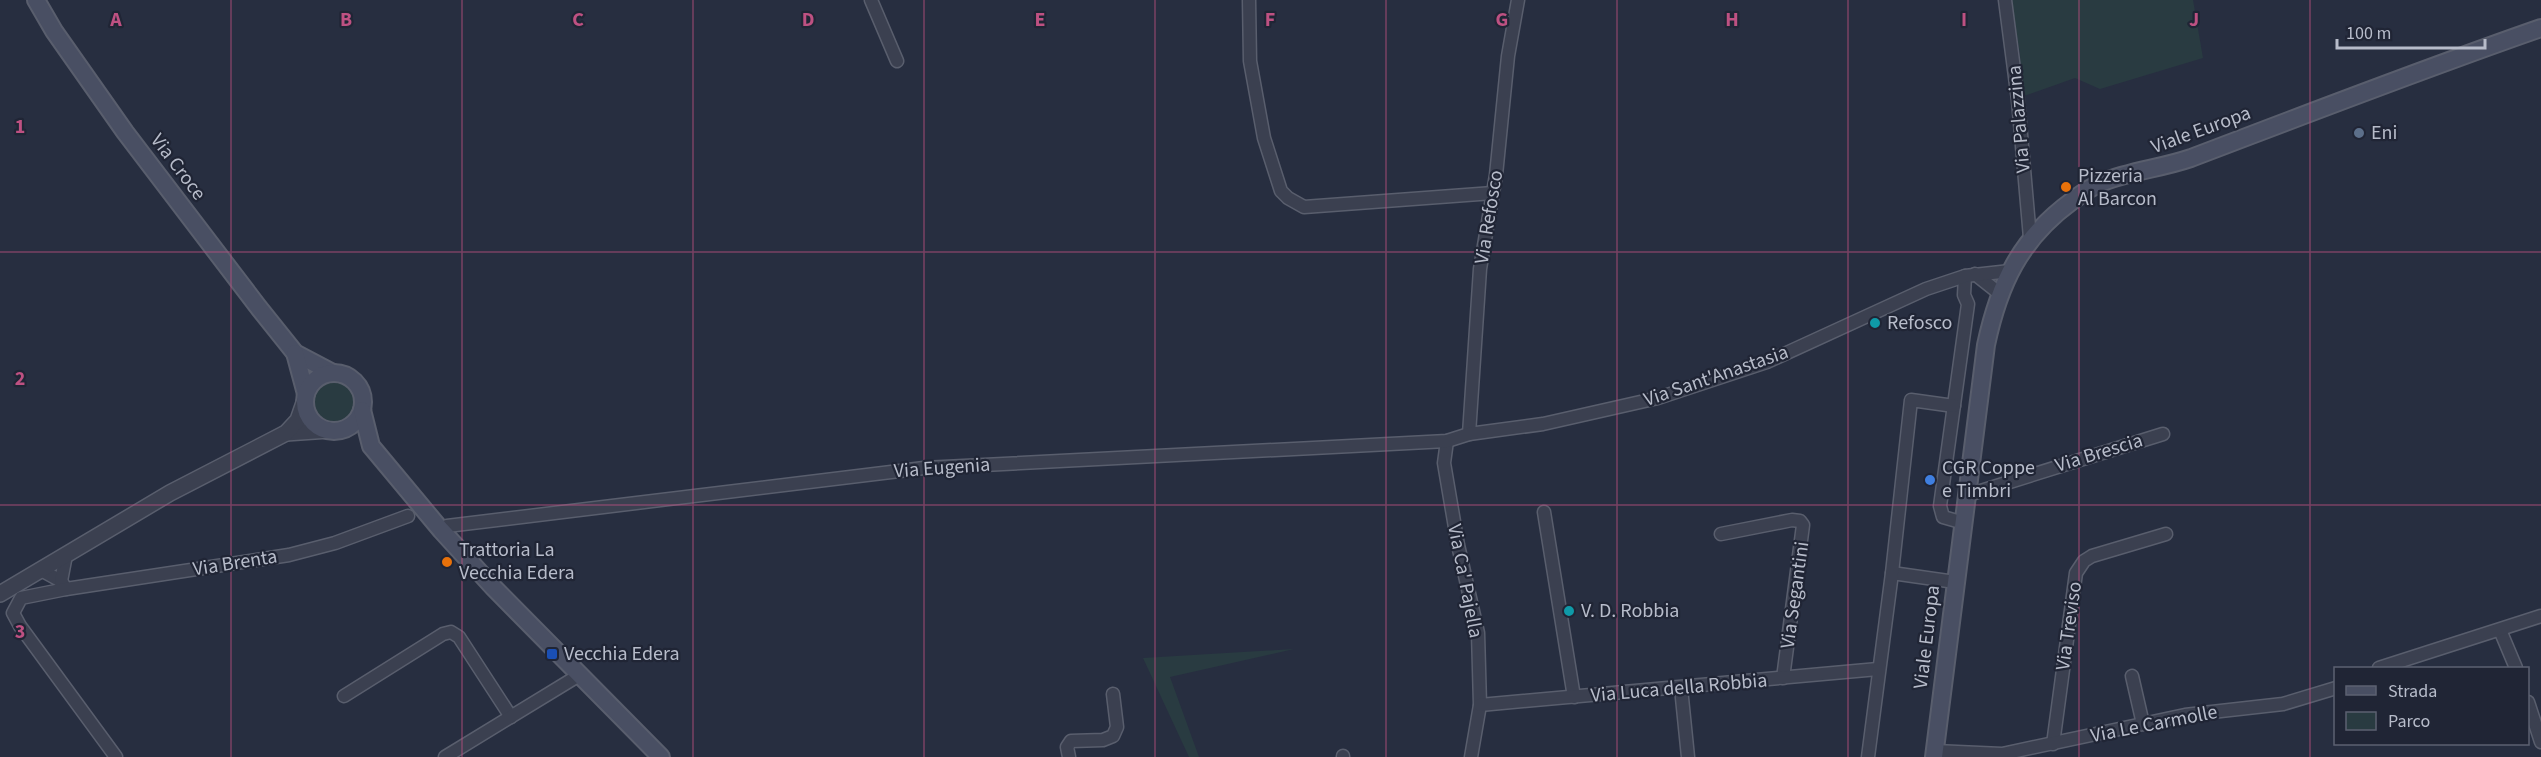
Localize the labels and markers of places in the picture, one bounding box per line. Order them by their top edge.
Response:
place label: Eni [2371,119,2397,147]
marker: Eni [2352,126,2366,140]
place label: Pizzeria Al Barcon [2078,162,2157,213]
marker: Pizzeria Al Barcon [2059,180,2073,194]
place label: Refosco [1887,309,1952,337]
marker: Refosco [1868,316,1882,330]
place label: CGR Coppe e Timbri [1942,454,2035,505]
marker: CGR Coppe e Timbri [1923,473,1937,487]
place label: Trattoria La Vecchia Edera [459,536,575,587]
marker: Trattoria La Vecchia Edera [440,555,454,569]
place label: V. D. Robbia [1581,597,1679,625]
marker: V. D. Robbia [1562,604,1576,618]
place label: Vecchia Edera [564,640,680,668]
marker: Vecchia Edera [545,647,559,661]

